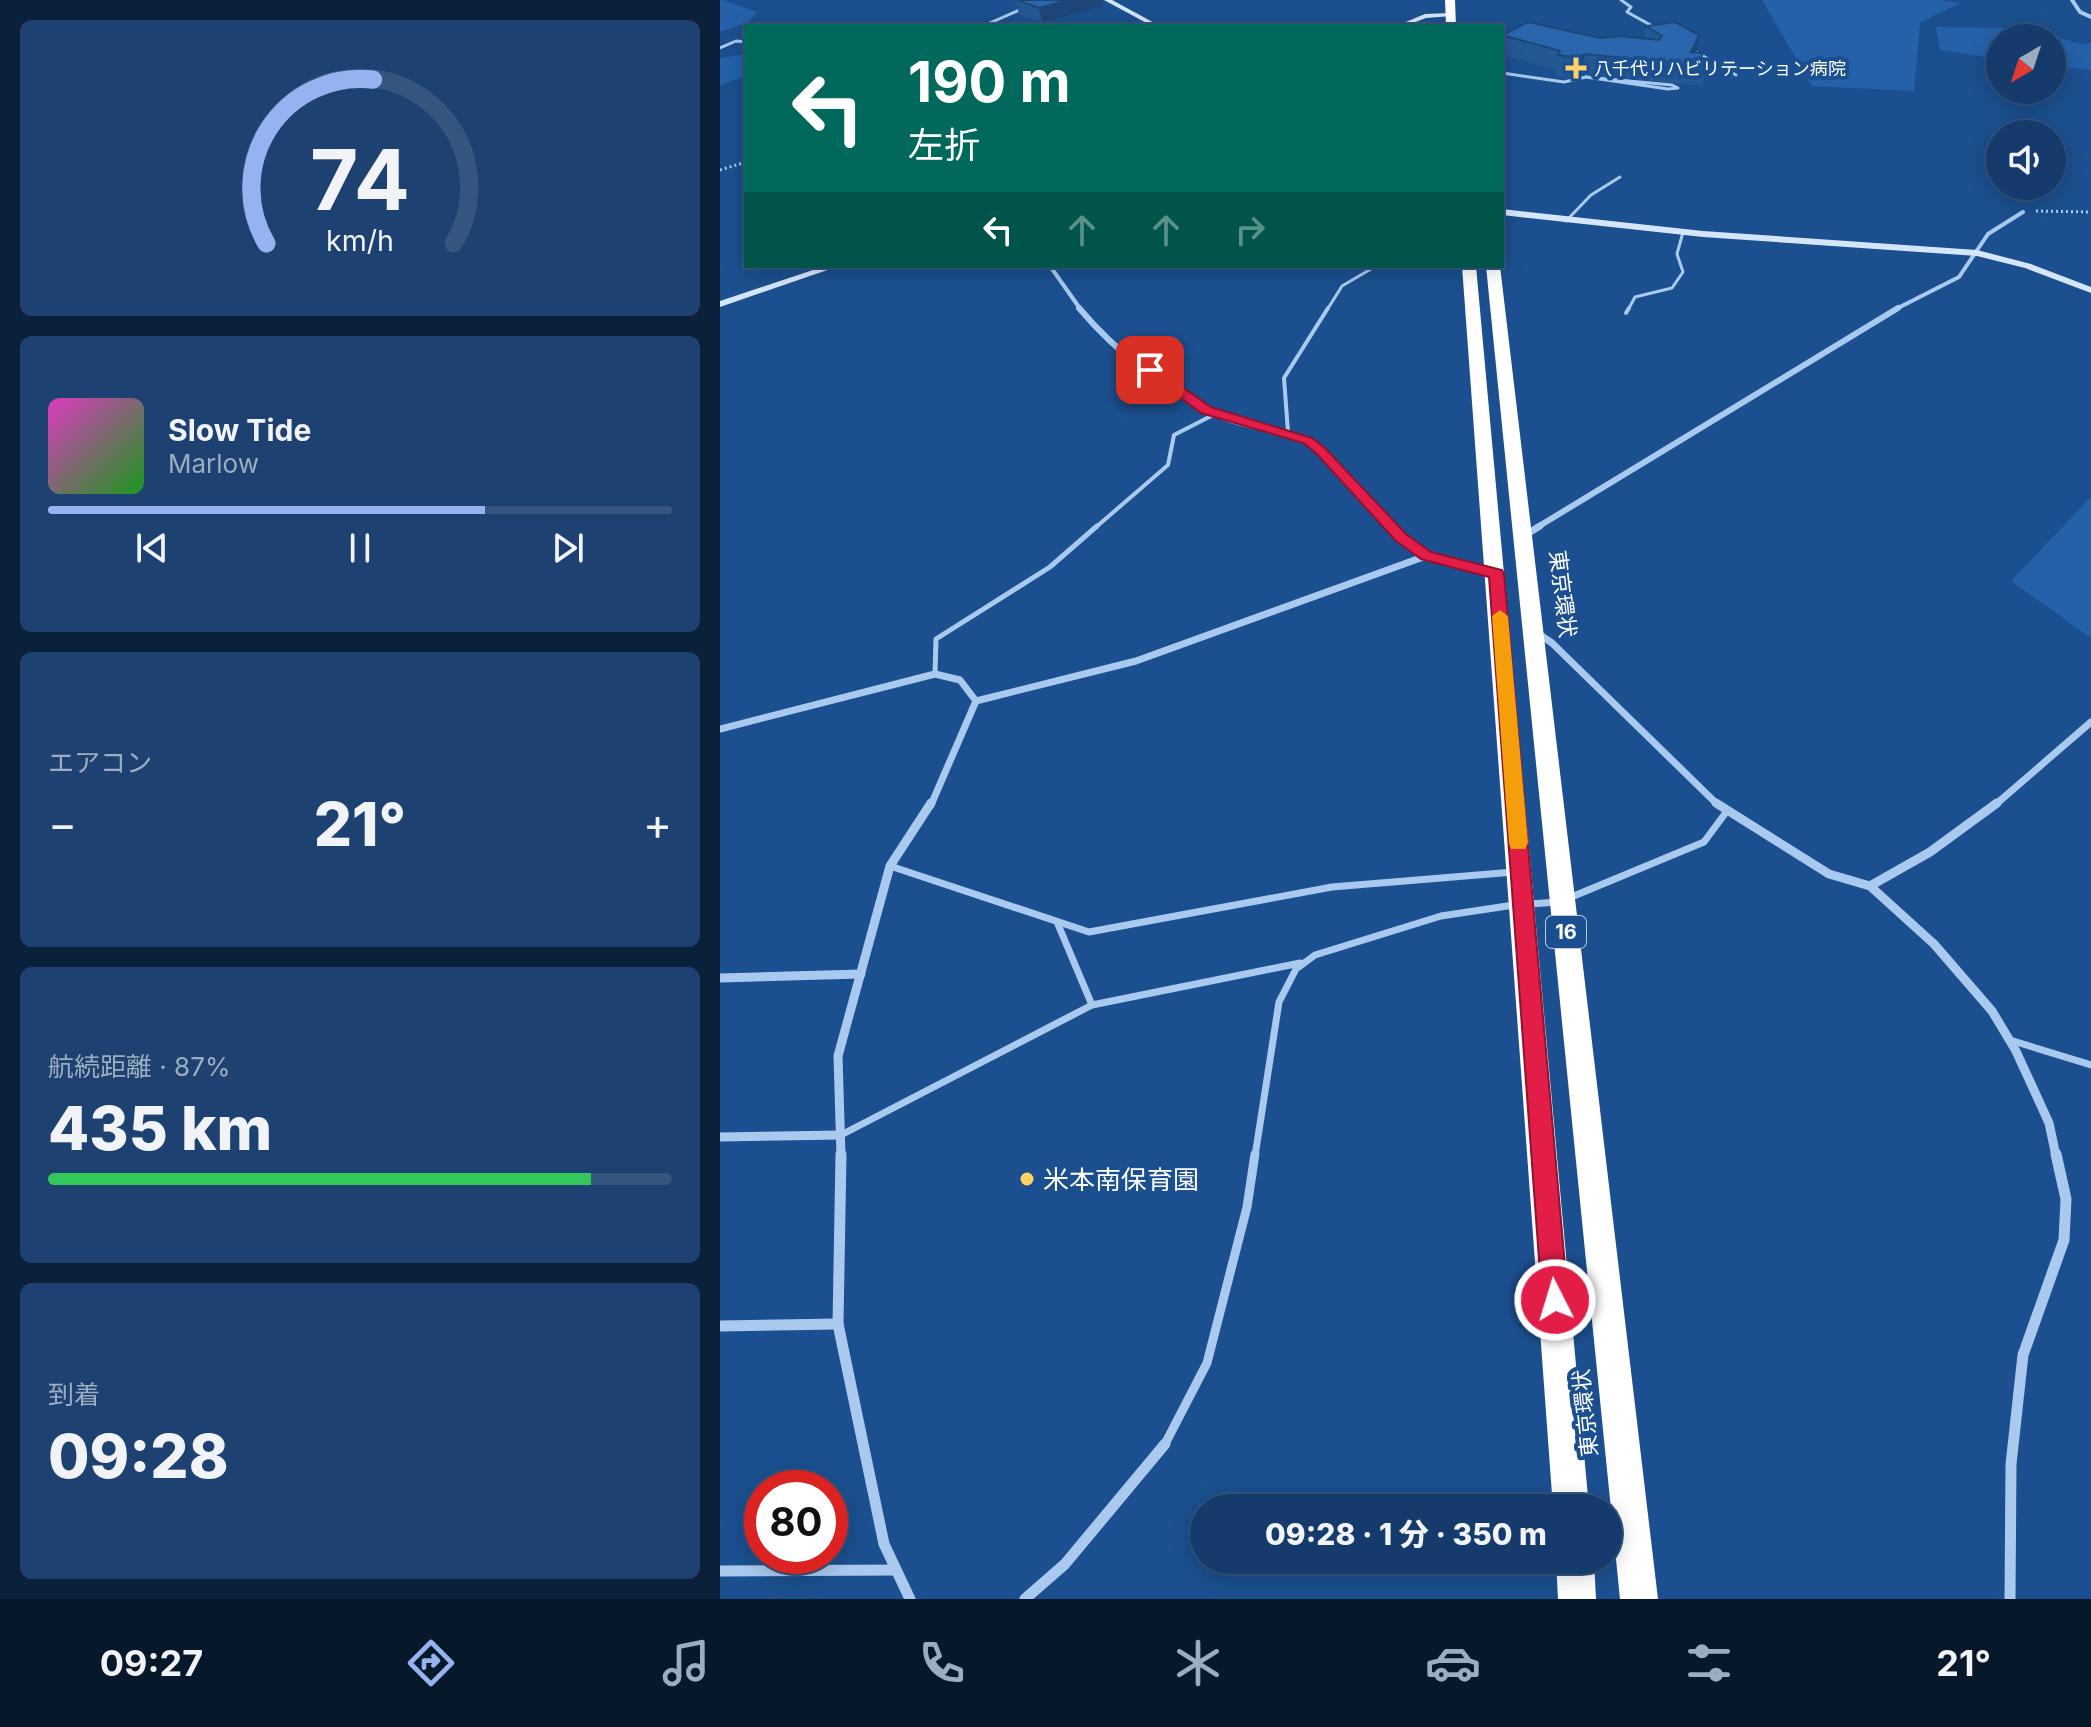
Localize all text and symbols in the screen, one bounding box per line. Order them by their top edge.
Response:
north arrow [1986,24,2066,104]
map controls [1986,24,2066,200]
text: 190 m [908,48,1071,116]
icon: left [776,56,880,160]
marker: 八千代リハビリテーション病院 [1565,57,1587,79]
place label: 八千代リハビリテーション病院 [1594,58,1846,79]
button: sound [1986,120,2066,200]
text: 左折 [908,123,980,167]
text: 74 [310,128,410,229]
icon: left [976,208,1020,252]
icon: ahead [1060,208,1104,252]
icon: ahead [1144,208,1188,252]
icon: right [1228,208,1272,252]
text: km/h [326,223,394,258]
pin [1116,336,1184,404]
icon: arrive [1128,348,1172,392]
text: Slow Tide [168,412,311,448]
text: Marlow [168,448,259,479]
icon: previous [130,526,174,570]
icon: pause [338,526,382,570]
icon: next [546,526,590,570]
street label: 東京環状 [1545,549,1581,639]
text: エアコン [48,747,152,778]
text: 21° [314,788,406,860]
text: − [48,797,77,851]
text: + [643,797,672,851]
road number: 16 [1546,916,1586,948]
text: 航続距離 · 87% [48,1051,230,1082]
text: 435 km [48,1092,272,1164]
place label: 米本南保育園 [1043,1164,1199,1195]
marker: 米本南保育園 [1018,1170,1036,1188]
position arrow [1513,1258,1597,1342]
street label: 東京環状 [1567,1368,1603,1458]
text: 到着 [48,1379,100,1410]
text: 09:28 [48,1420,228,1492]
speed limit sign: 80 [744,1470,848,1574]
text: 09:28 · 1 分 · 350 m [1265,1516,1547,1552]
icon: directions [403,1635,459,1691]
icon: music [658,1635,714,1691]
icon: phone [914,1635,970,1691]
icon: climate [1170,1635,1226,1691]
icon: car [1425,1635,1481,1691]
icon: filters [1681,1635,1737,1691]
text: 09:27 [100,1641,203,1685]
text: 21° [1936,1641,1991,1685]

